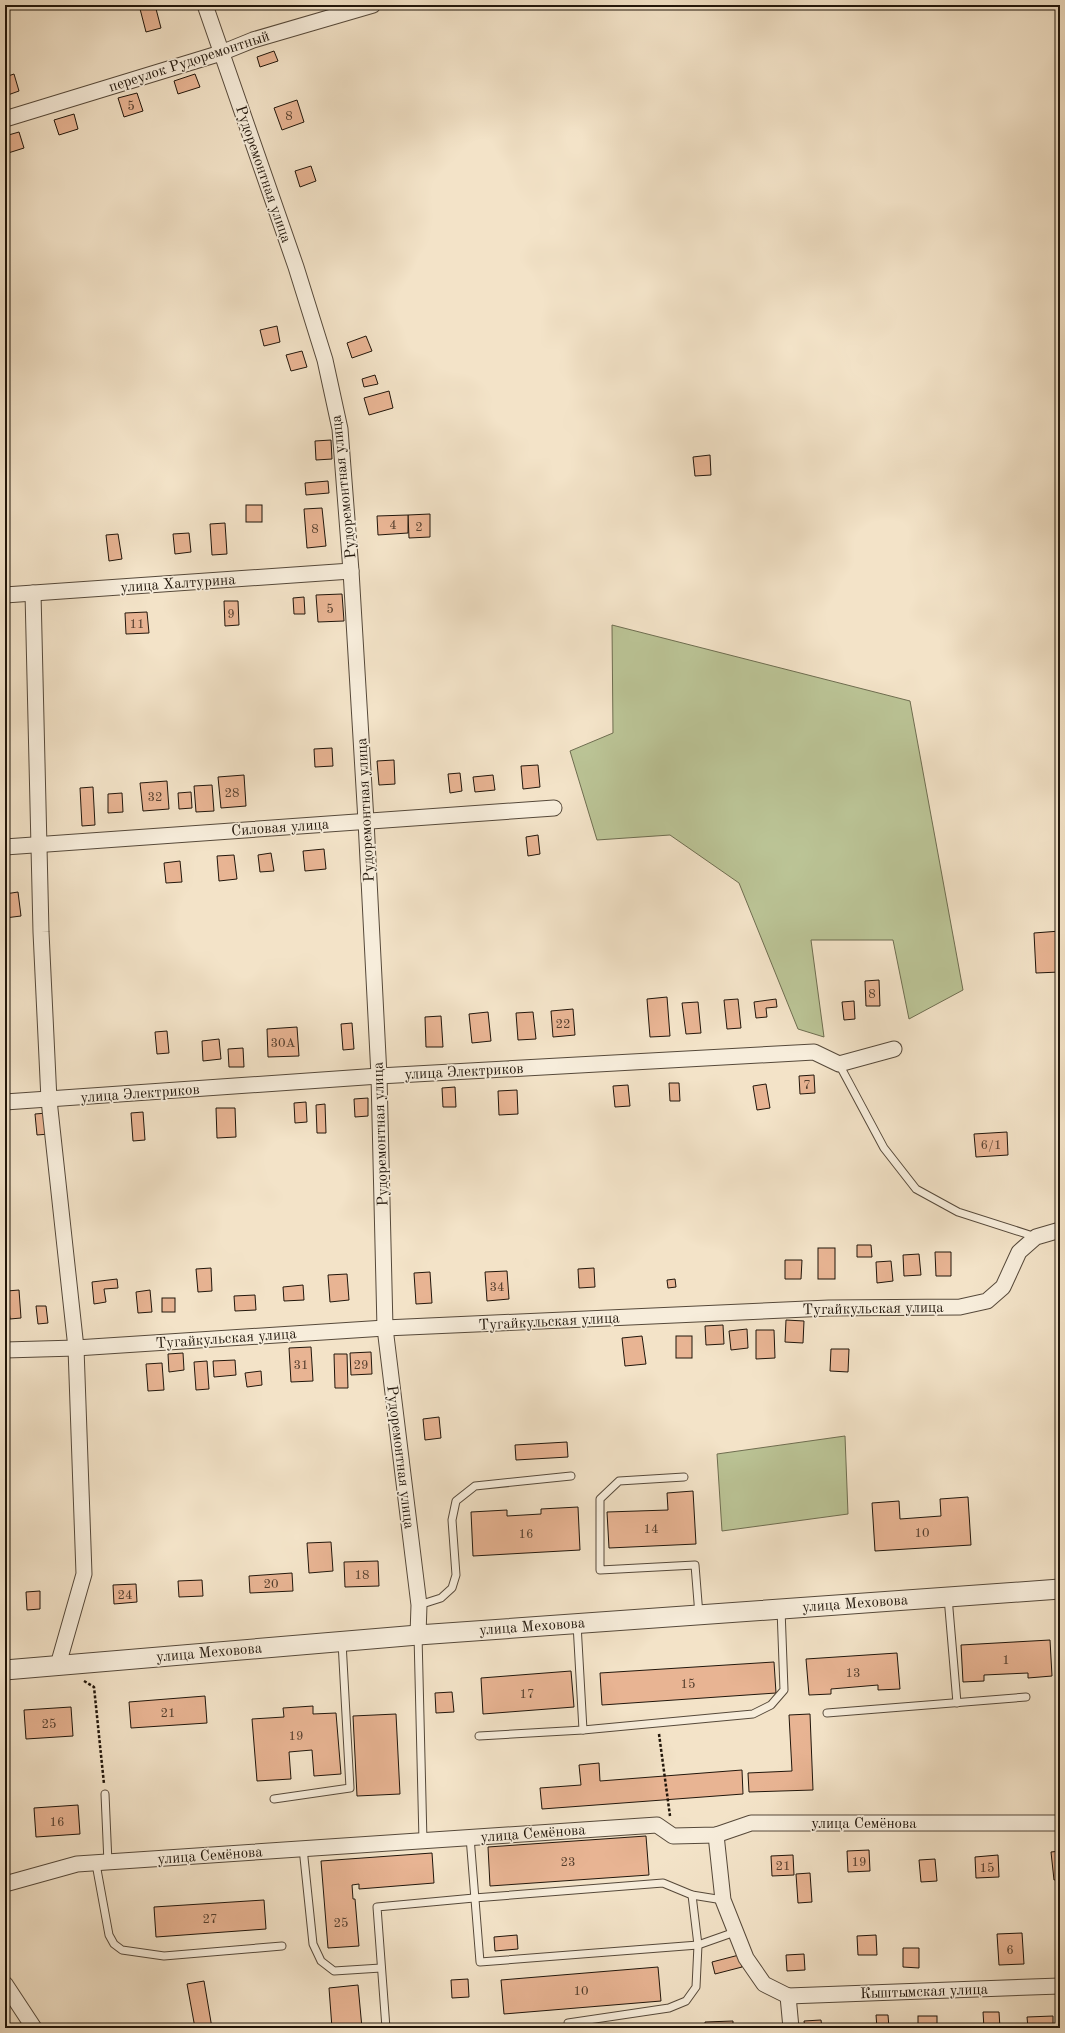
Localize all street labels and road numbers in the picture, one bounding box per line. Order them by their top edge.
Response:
street label: переулок Рудоремонтный [107,29,272,96]
street label: Рудоремонтная улица [232,104,293,246]
street label: Рудоремонтная улица [329,414,359,559]
street label: улица Халтурина [120,573,237,596]
street label: Рудоремонтная улица [355,737,378,882]
street label: Силовая улица [231,818,330,839]
street label: Рудоремонтная улица [371,1061,392,1206]
street label: улица Электриков [404,1062,524,1083]
street label: улица Электриков [80,1083,200,1106]
street label: Тугайкульская улица [802,1301,944,1318]
street label: Тугайкульская улица [478,1311,621,1334]
street label: Тугайкульская улица [155,1327,298,1352]
street label: Рудоремонтная улица [383,1385,416,1530]
street label: улица Меховова [802,1593,909,1616]
street label: улица Меховова [479,1616,586,1639]
street label: улица Меховова [156,1641,263,1666]
street label: улица Семёнова [811,1817,917,1832]
street label: улица Семёнова [480,1823,587,1846]
street label: улица Семёнова [157,1845,264,1868]
street label: Кыштымская улица [860,1983,989,2002]

